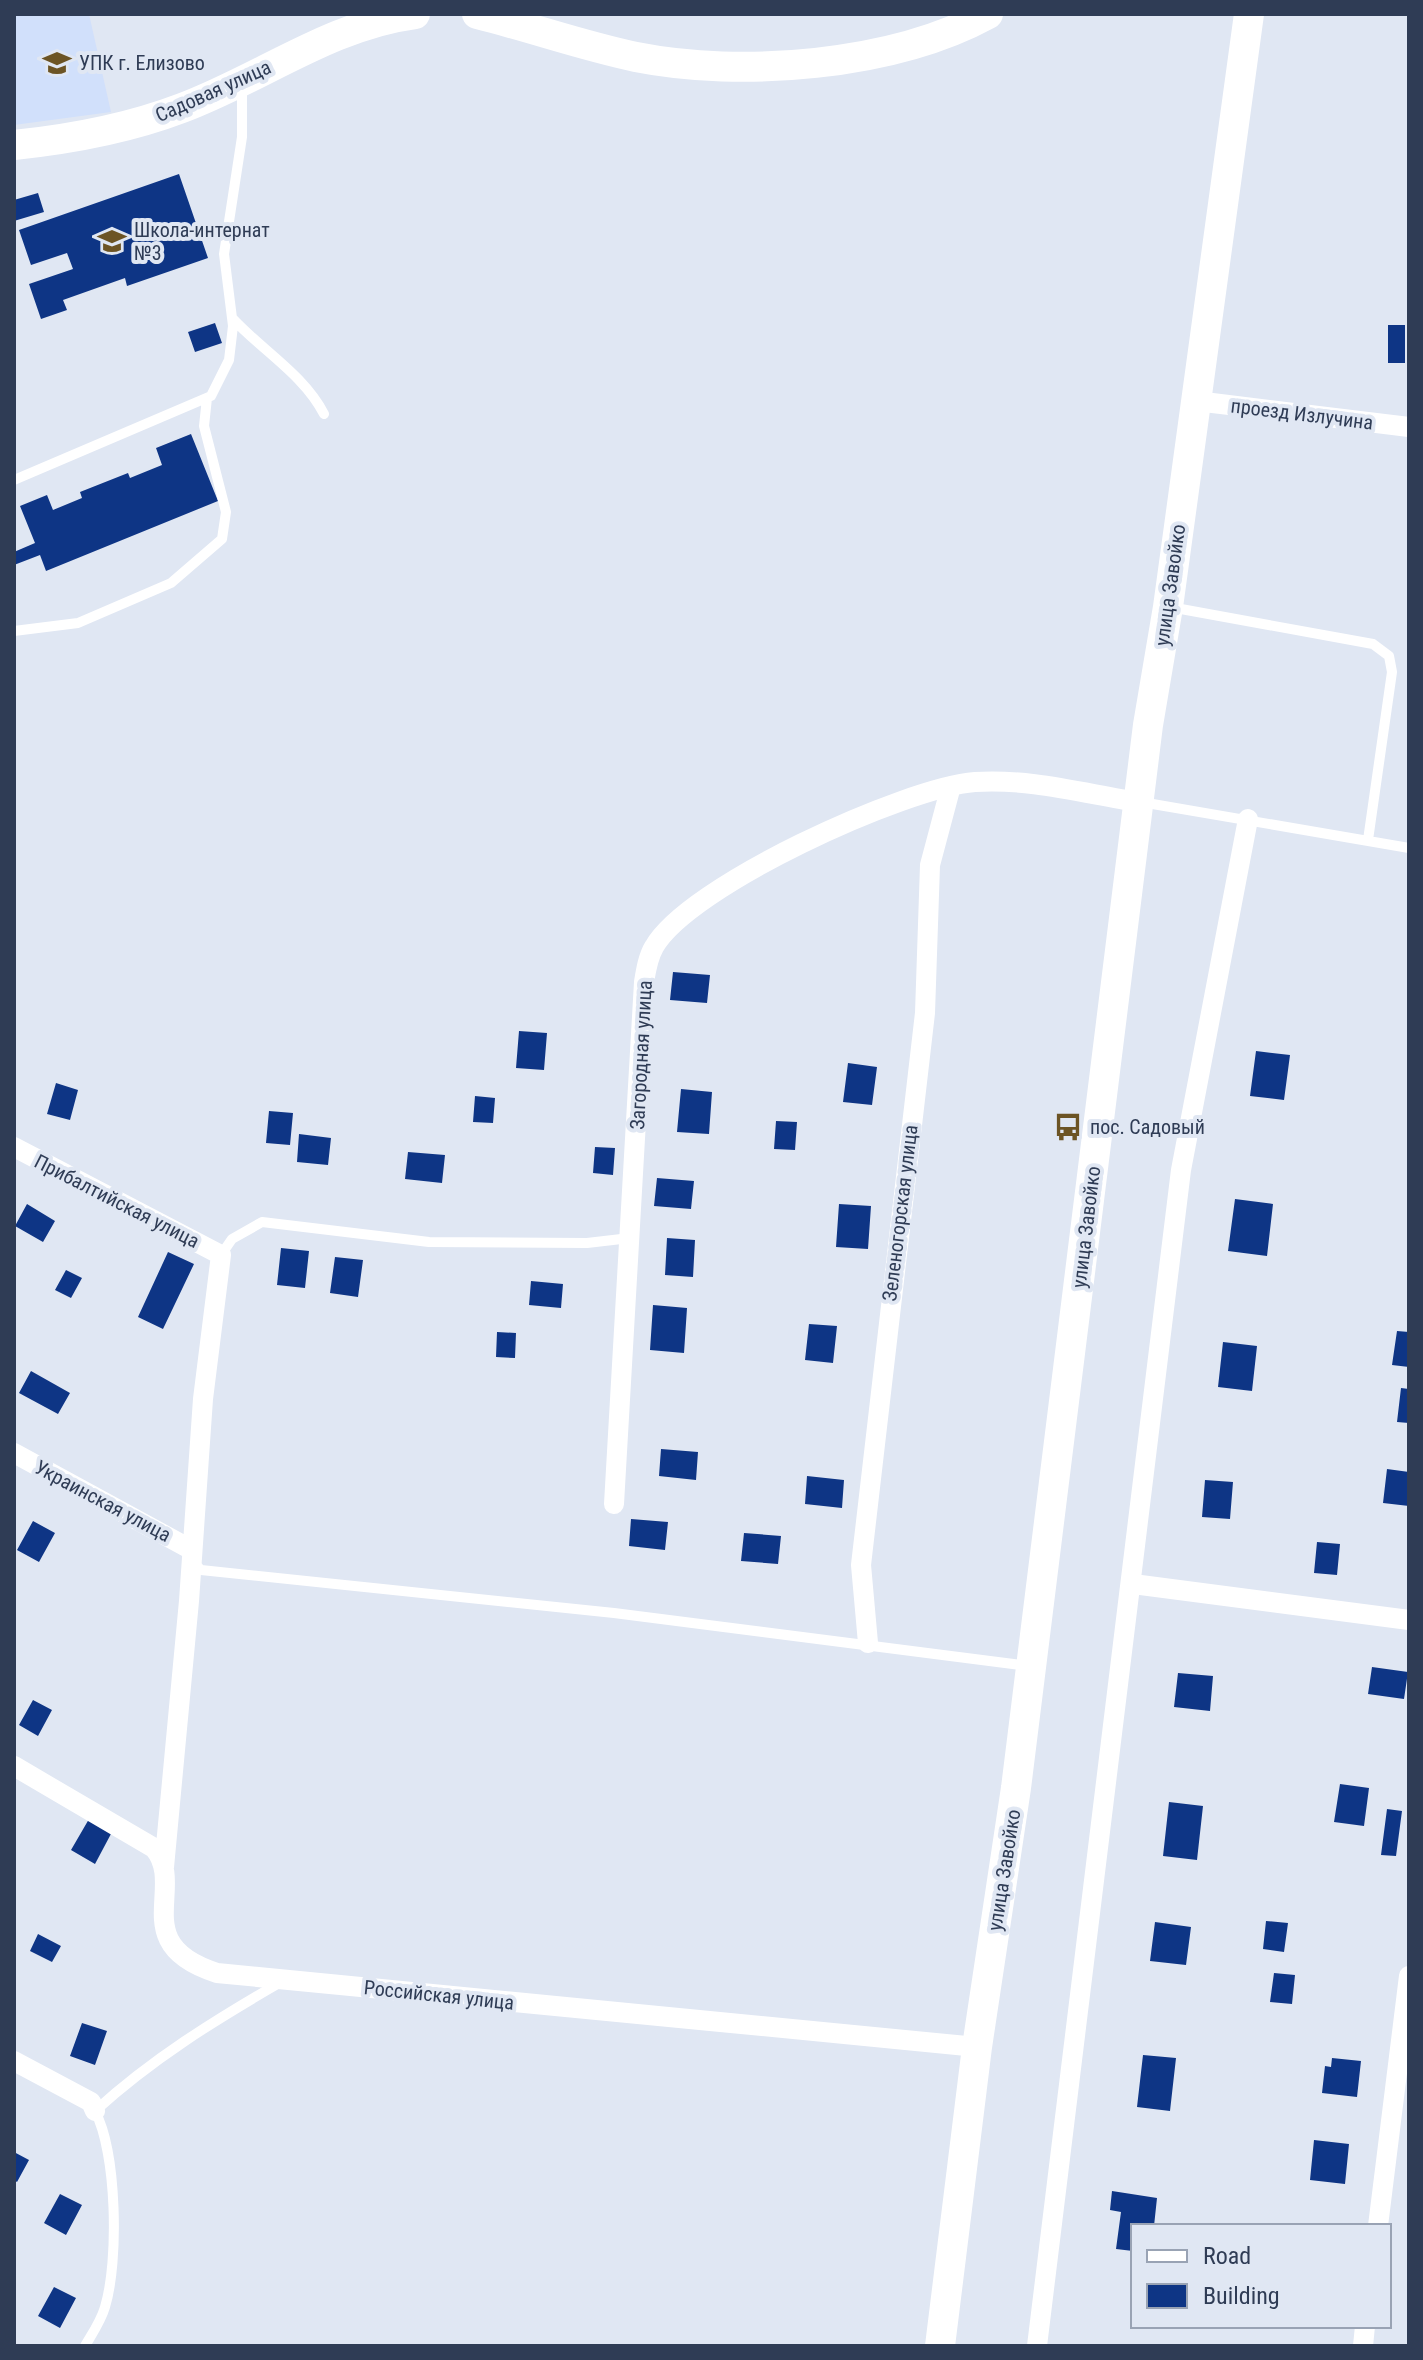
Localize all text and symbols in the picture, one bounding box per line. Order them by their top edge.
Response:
school or university icon: УПК г. Елизово [42,48,72,78]
place label: УПК г. Елизово [79,51,205,75]
street label: Садовая улица [151,55,275,127]
place label: Школа-интернат №3 [134,218,270,265]
school or university icon: Школа-интернат №3 [97,226,127,256]
street label: проезд Излучина [1230,393,1374,435]
street label: улица Завойко [1150,523,1190,647]
street label: Загородная улица [625,980,657,1130]
bus stop icon: пос. Садовый [1053,1112,1083,1142]
place label: пос. Садовый [1090,1115,1205,1139]
street label: Зеленогорская улица [877,1123,923,1303]
street label: Прибалтийская улица [31,1149,203,1253]
street label: улица Завойко [1067,1165,1105,1289]
street label: Украинская улица [31,1455,175,1547]
street label: улица Завойко [983,1808,1025,1932]
street label: Российская улица [363,1975,515,2015]
legend [1131,2224,1391,2328]
text: Road [1203,2242,1251,2270]
text: Building [1203,2282,1280,2310]

